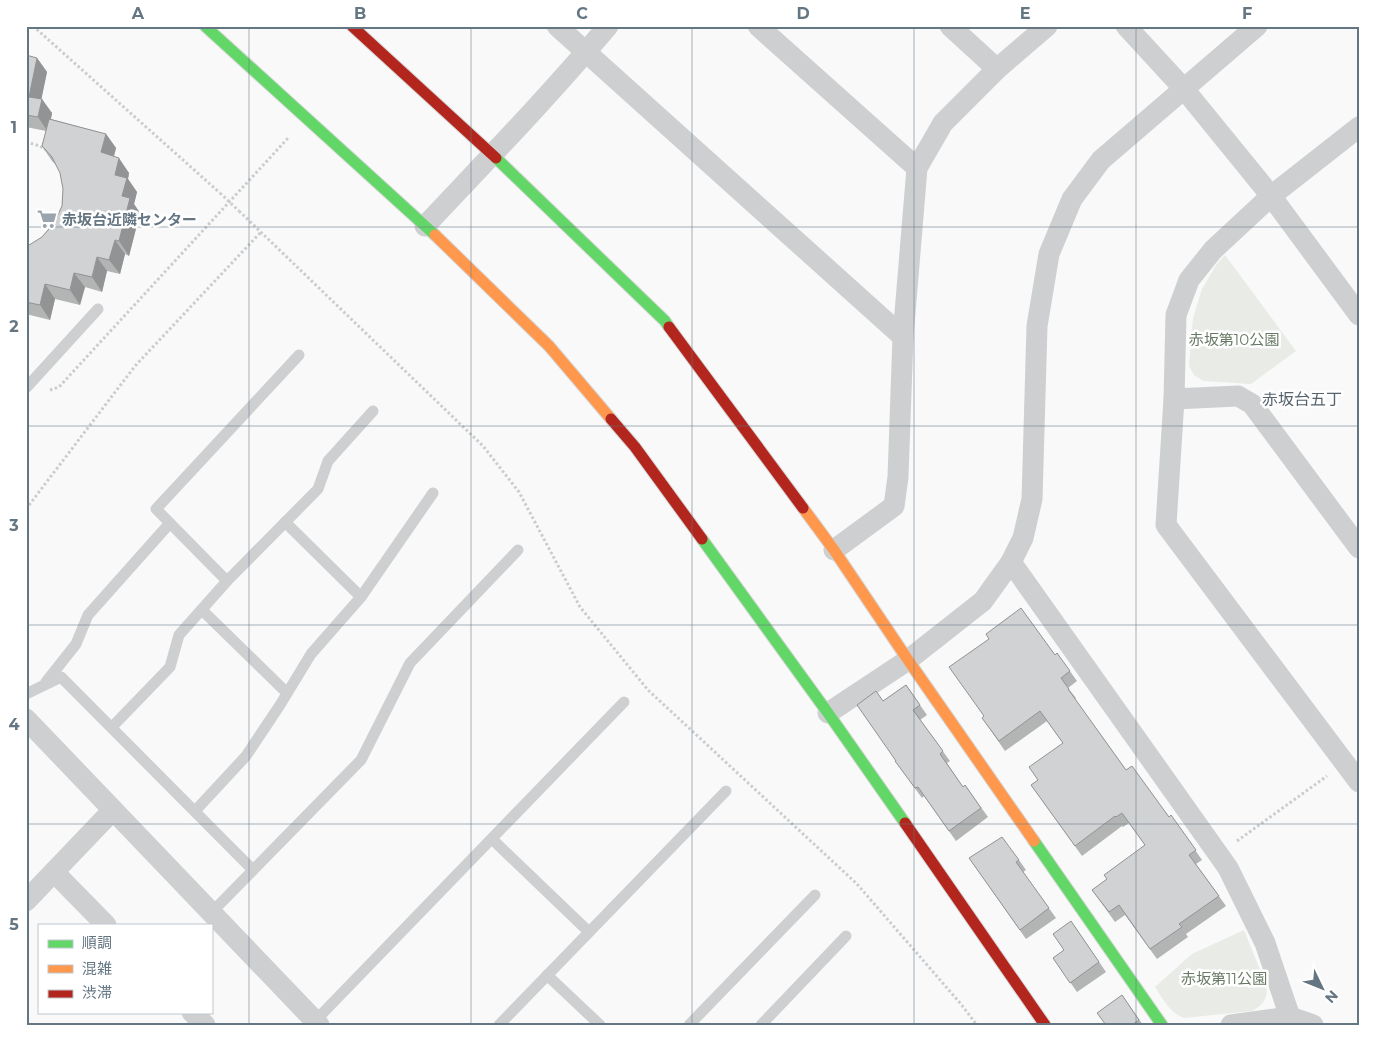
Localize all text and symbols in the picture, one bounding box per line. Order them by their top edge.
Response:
text: A [131,4,145,23]
text: B [354,4,366,23]
text: C [576,4,588,23]
text: D [796,4,810,23]
text: E [1020,4,1030,23]
text: F [1242,4,1252,23]
text: 1 [11,118,17,137]
supermarket icon: 赤坂台近隣センター [36,208,58,230]
place label: 赤坂台近隣センター [62,210,197,229]
text: 2 [9,317,19,336]
park label: 赤坂第10公園 [1189,330,1279,349]
district label: 赤坂台五丁 [1262,390,1342,409]
text: 3 [8,516,19,535]
text: 4 [8,715,20,734]
text: 5 [9,915,19,934]
legend [38,924,212,1014]
text: 順調 [82,933,112,952]
text: 混雑 [82,959,112,978]
north arrow [1298,964,1348,1014]
park label: 赤坂第11公園 [1181,969,1267,988]
text: 渋滞 [82,983,112,1002]
text: N [1321,987,1342,1007]

